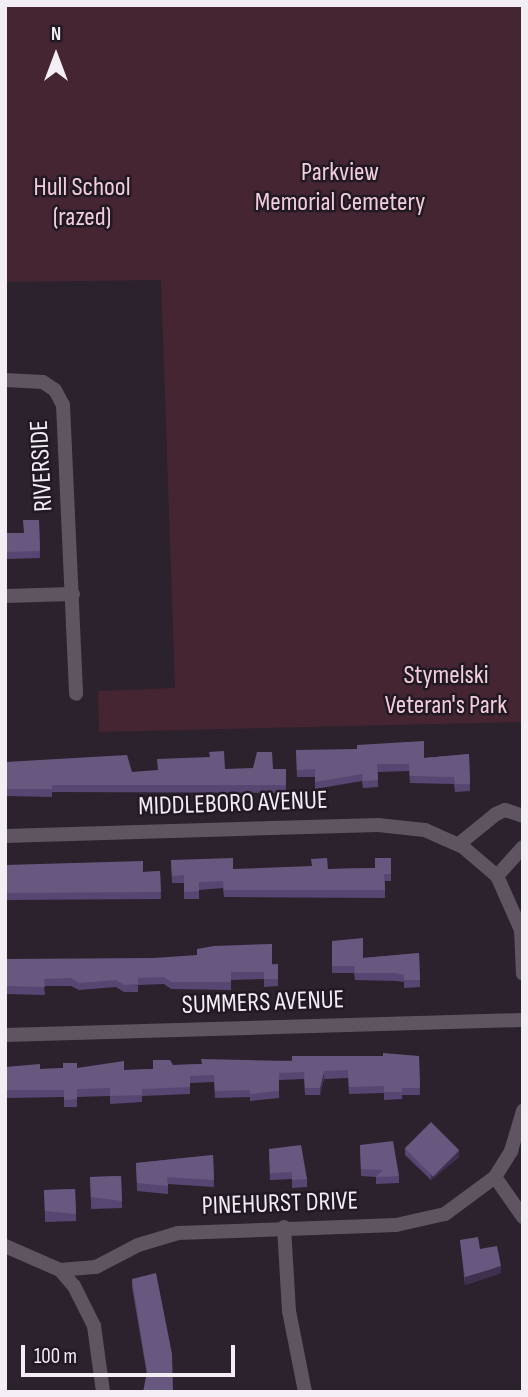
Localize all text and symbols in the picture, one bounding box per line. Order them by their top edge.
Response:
north arrow [21,21,91,91]
text: N [51,23,61,46]
park label: Parkview Memorial Cemetery [255,157,425,218]
park label: Hull School (razed) [34,172,130,234]
street label: RIVERSIDE [24,419,60,513]
park label: Stymelski Veteran's Park [385,660,507,722]
street label: MIDDLEBORO AVENUE [138,785,328,823]
street label: SUMMERS AVENUE [181,985,345,1021]
street label: PINEHURST DRIVE [201,1186,359,1222]
scale bar [24,1330,238,1374]
text: 100 m [34,1344,77,1369]

